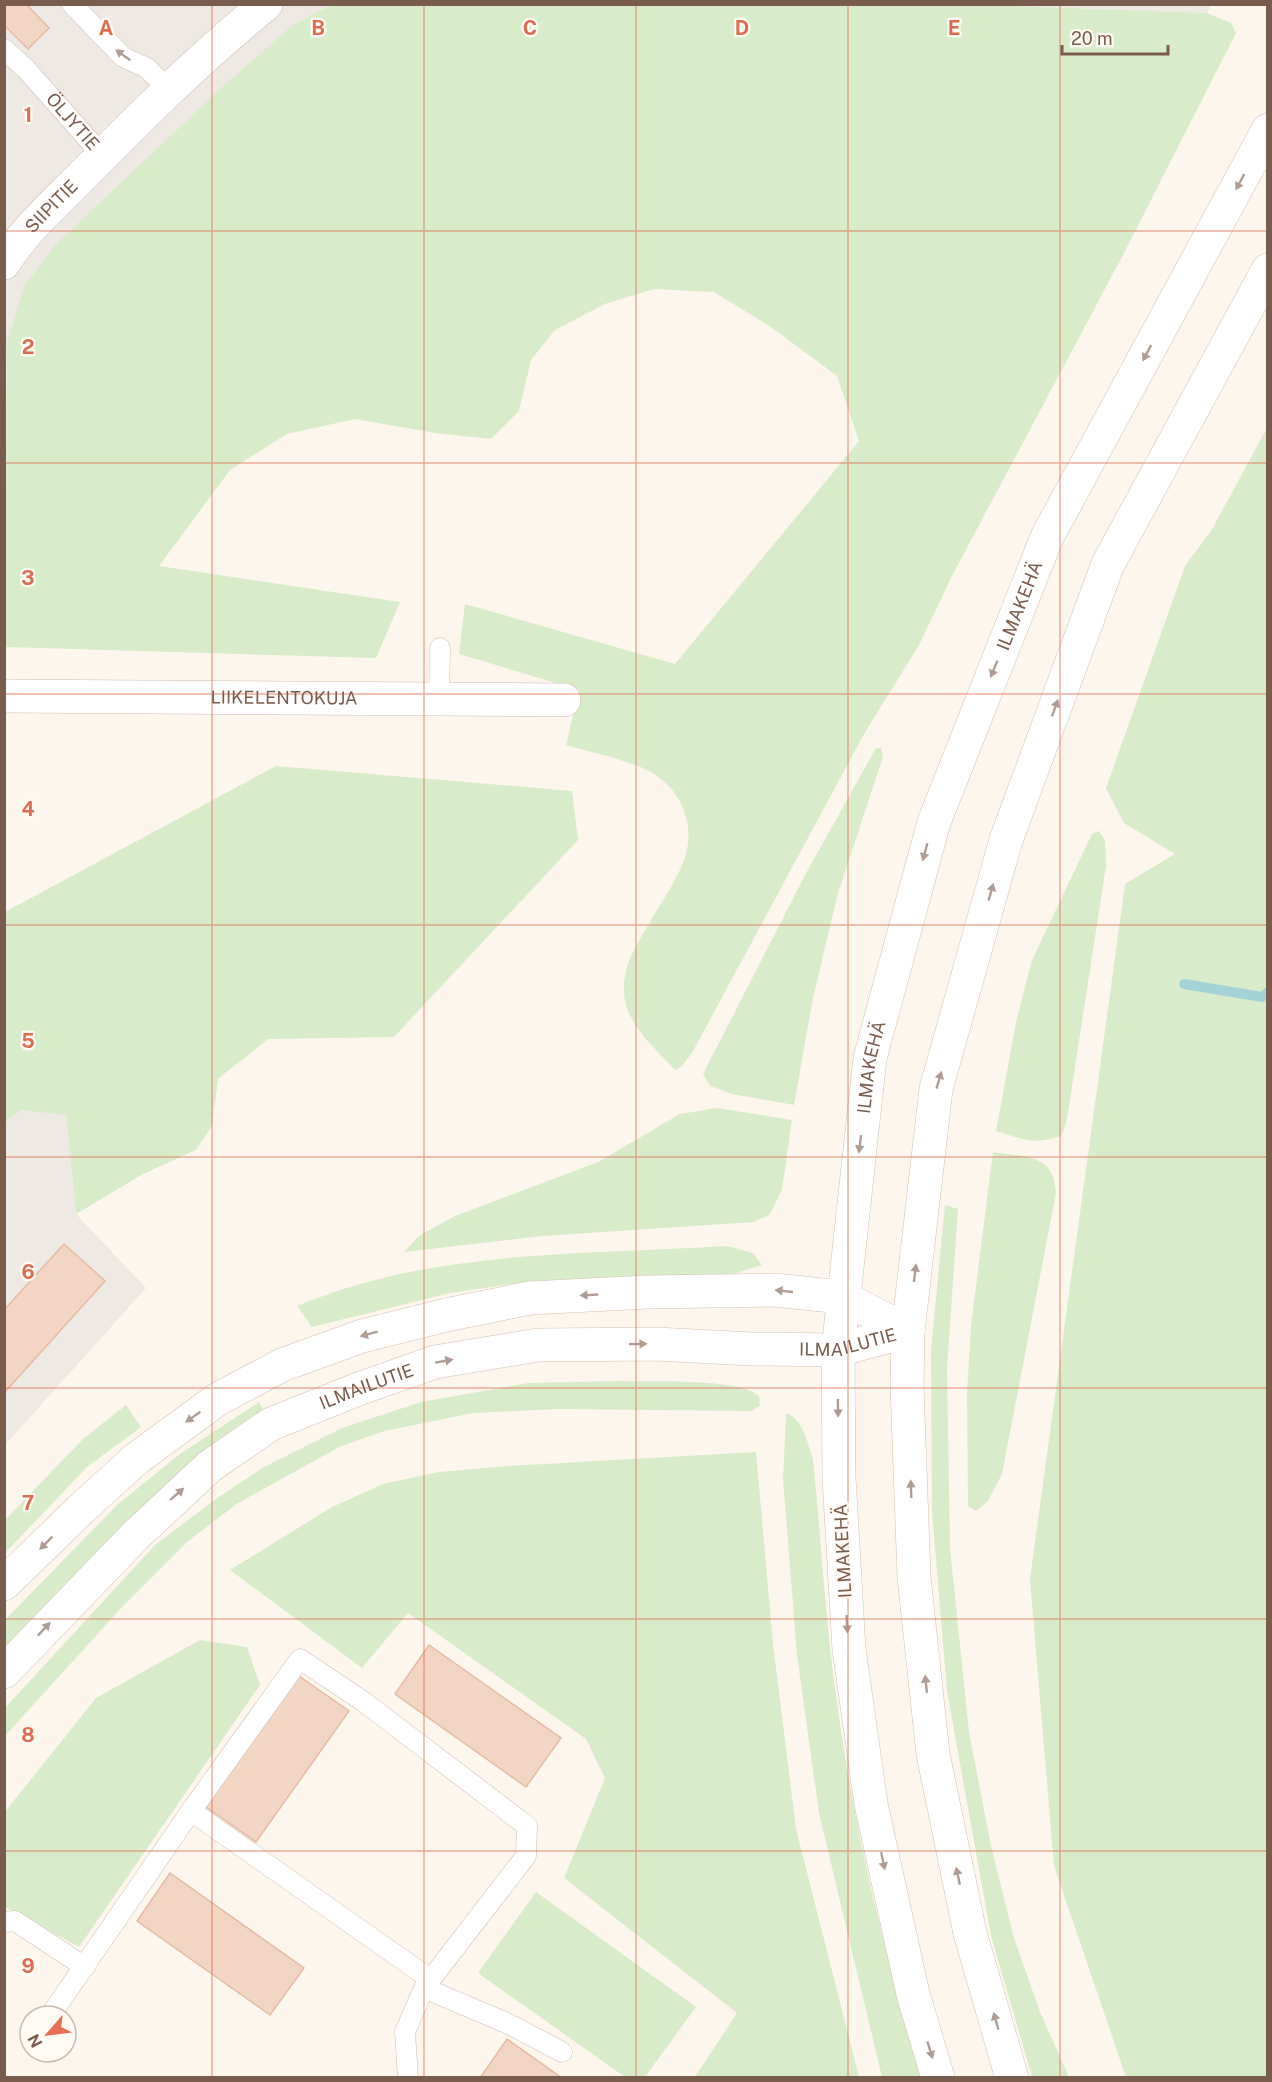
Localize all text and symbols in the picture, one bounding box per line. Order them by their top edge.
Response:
text: A [99,16,113,40]
text: B [311,16,325,40]
text: C [523,16,537,40]
text: D [735,16,749,40]
text: E [948,16,960,40]
scale bar [1062,18,1168,56]
text: 20 m [1071,28,1113,49]
one-way arrow [115,49,131,61]
street label: ÖLJYTIE [42,88,104,154]
text: 1 [24,103,32,127]
one-way arrow [1235,174,1245,191]
street label: SIIPITIE [21,175,82,237]
text: 2 [22,335,34,359]
one-way arrow [1142,345,1152,362]
street label: ILMAKEHÄ [992,557,1047,653]
text: 3 [21,566,35,590]
one-way arrow [989,661,999,679]
street label: LIIKELENTOKUJA [210,686,358,709]
one-way arrow [1050,698,1060,716]
text: 4 [21,797,35,821]
one-way arrow [920,842,930,861]
one-way arrow [987,883,996,901]
street label: ILMAKEHÄ [853,1018,890,1115]
text: 5 [21,1029,35,1053]
one-way arrow [935,1070,944,1088]
one-way arrow [855,1134,865,1153]
text: 6 [21,1260,35,1284]
one-way arrow [910,1263,919,1282]
one-way arrow [775,1286,794,1296]
one-way arrow [580,1290,599,1300]
street label: ILMAILUTIE [799,1324,899,1360]
one-way arrow [360,1330,378,1340]
one-way arrow [629,1339,648,1349]
one-way arrow [435,1356,454,1365]
street label: ILMAILUTIE [316,1359,416,1414]
one-way arrow [834,1399,843,1418]
one-way arrow [186,1410,201,1422]
one-way arrow [906,1480,916,1499]
one-way arrow [170,1487,185,1501]
text: 7 [22,1491,34,1515]
street label: ILMAKEHÄ [829,1503,855,1599]
one-way arrow [39,1536,53,1550]
one-way arrow [843,1614,852,1633]
one-way arrow [37,1622,51,1637]
one-way arrow [921,1674,931,1693]
text: 8 [21,1723,35,1747]
one-way arrow [879,1852,889,1870]
one-way arrow [953,1866,963,1885]
text: 9 [21,1954,35,1978]
north arrow [18,2004,78,2064]
one-way arrow [991,2012,1000,2030]
text: N [24,2031,47,2051]
one-way arrow [926,2041,935,2059]

